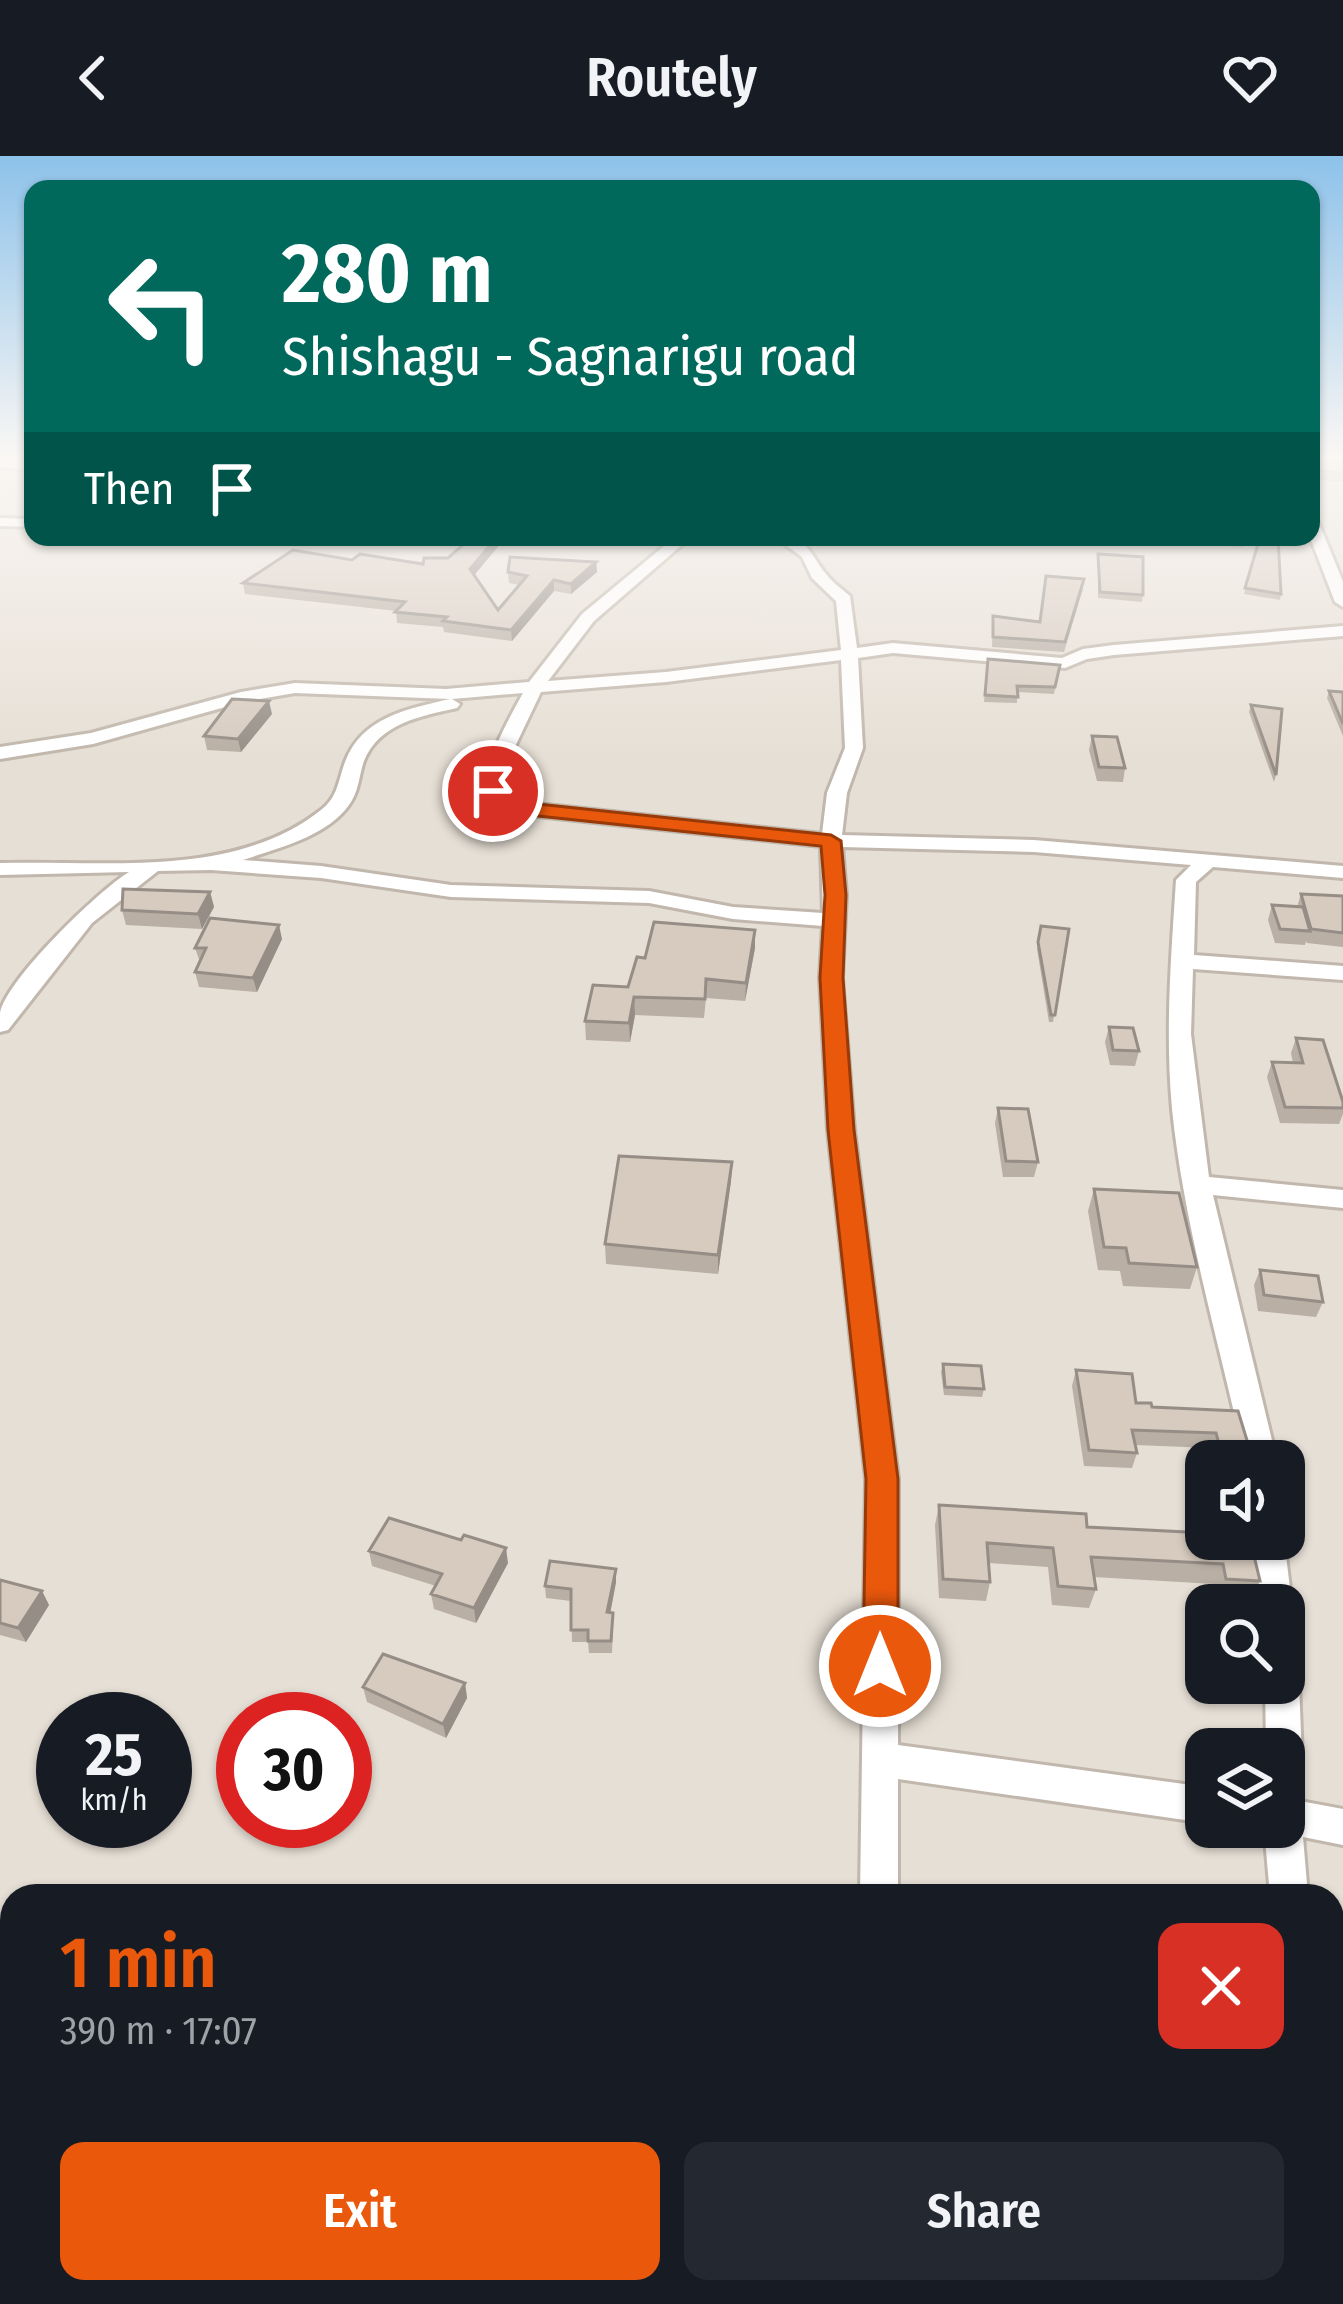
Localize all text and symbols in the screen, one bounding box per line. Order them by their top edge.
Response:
icon: back [60,45,126,111]
icon: heart [1217,45,1283,111]
text: Routely [586,46,757,110]
text: 280 m [282,223,493,324]
icon: left [84,228,240,384]
text: Shishagu - Sagnarigu road [282,325,859,389]
icon: arrive [199,456,265,522]
text: Then [84,462,175,516]
pin [442,740,544,842]
icon: arrive [460,758,526,824]
map controls [1185,1440,1305,1848]
button: sound [1185,1440,1305,1560]
button: search [1185,1584,1305,1704]
position arrow [817,1603,943,1729]
speed limit sign: 30 [216,1692,372,1848]
text: 25 [85,1719,143,1791]
button: layers [1185,1728,1305,1848]
text: km/h [81,1782,147,1818]
text: 1 min [60,1920,217,2006]
button: close [1158,1923,1284,2049]
text: 390 m · 17:07 [60,2008,257,2054]
button: Exit [60,2142,660,2280]
button: Share [684,2142,1284,2280]

